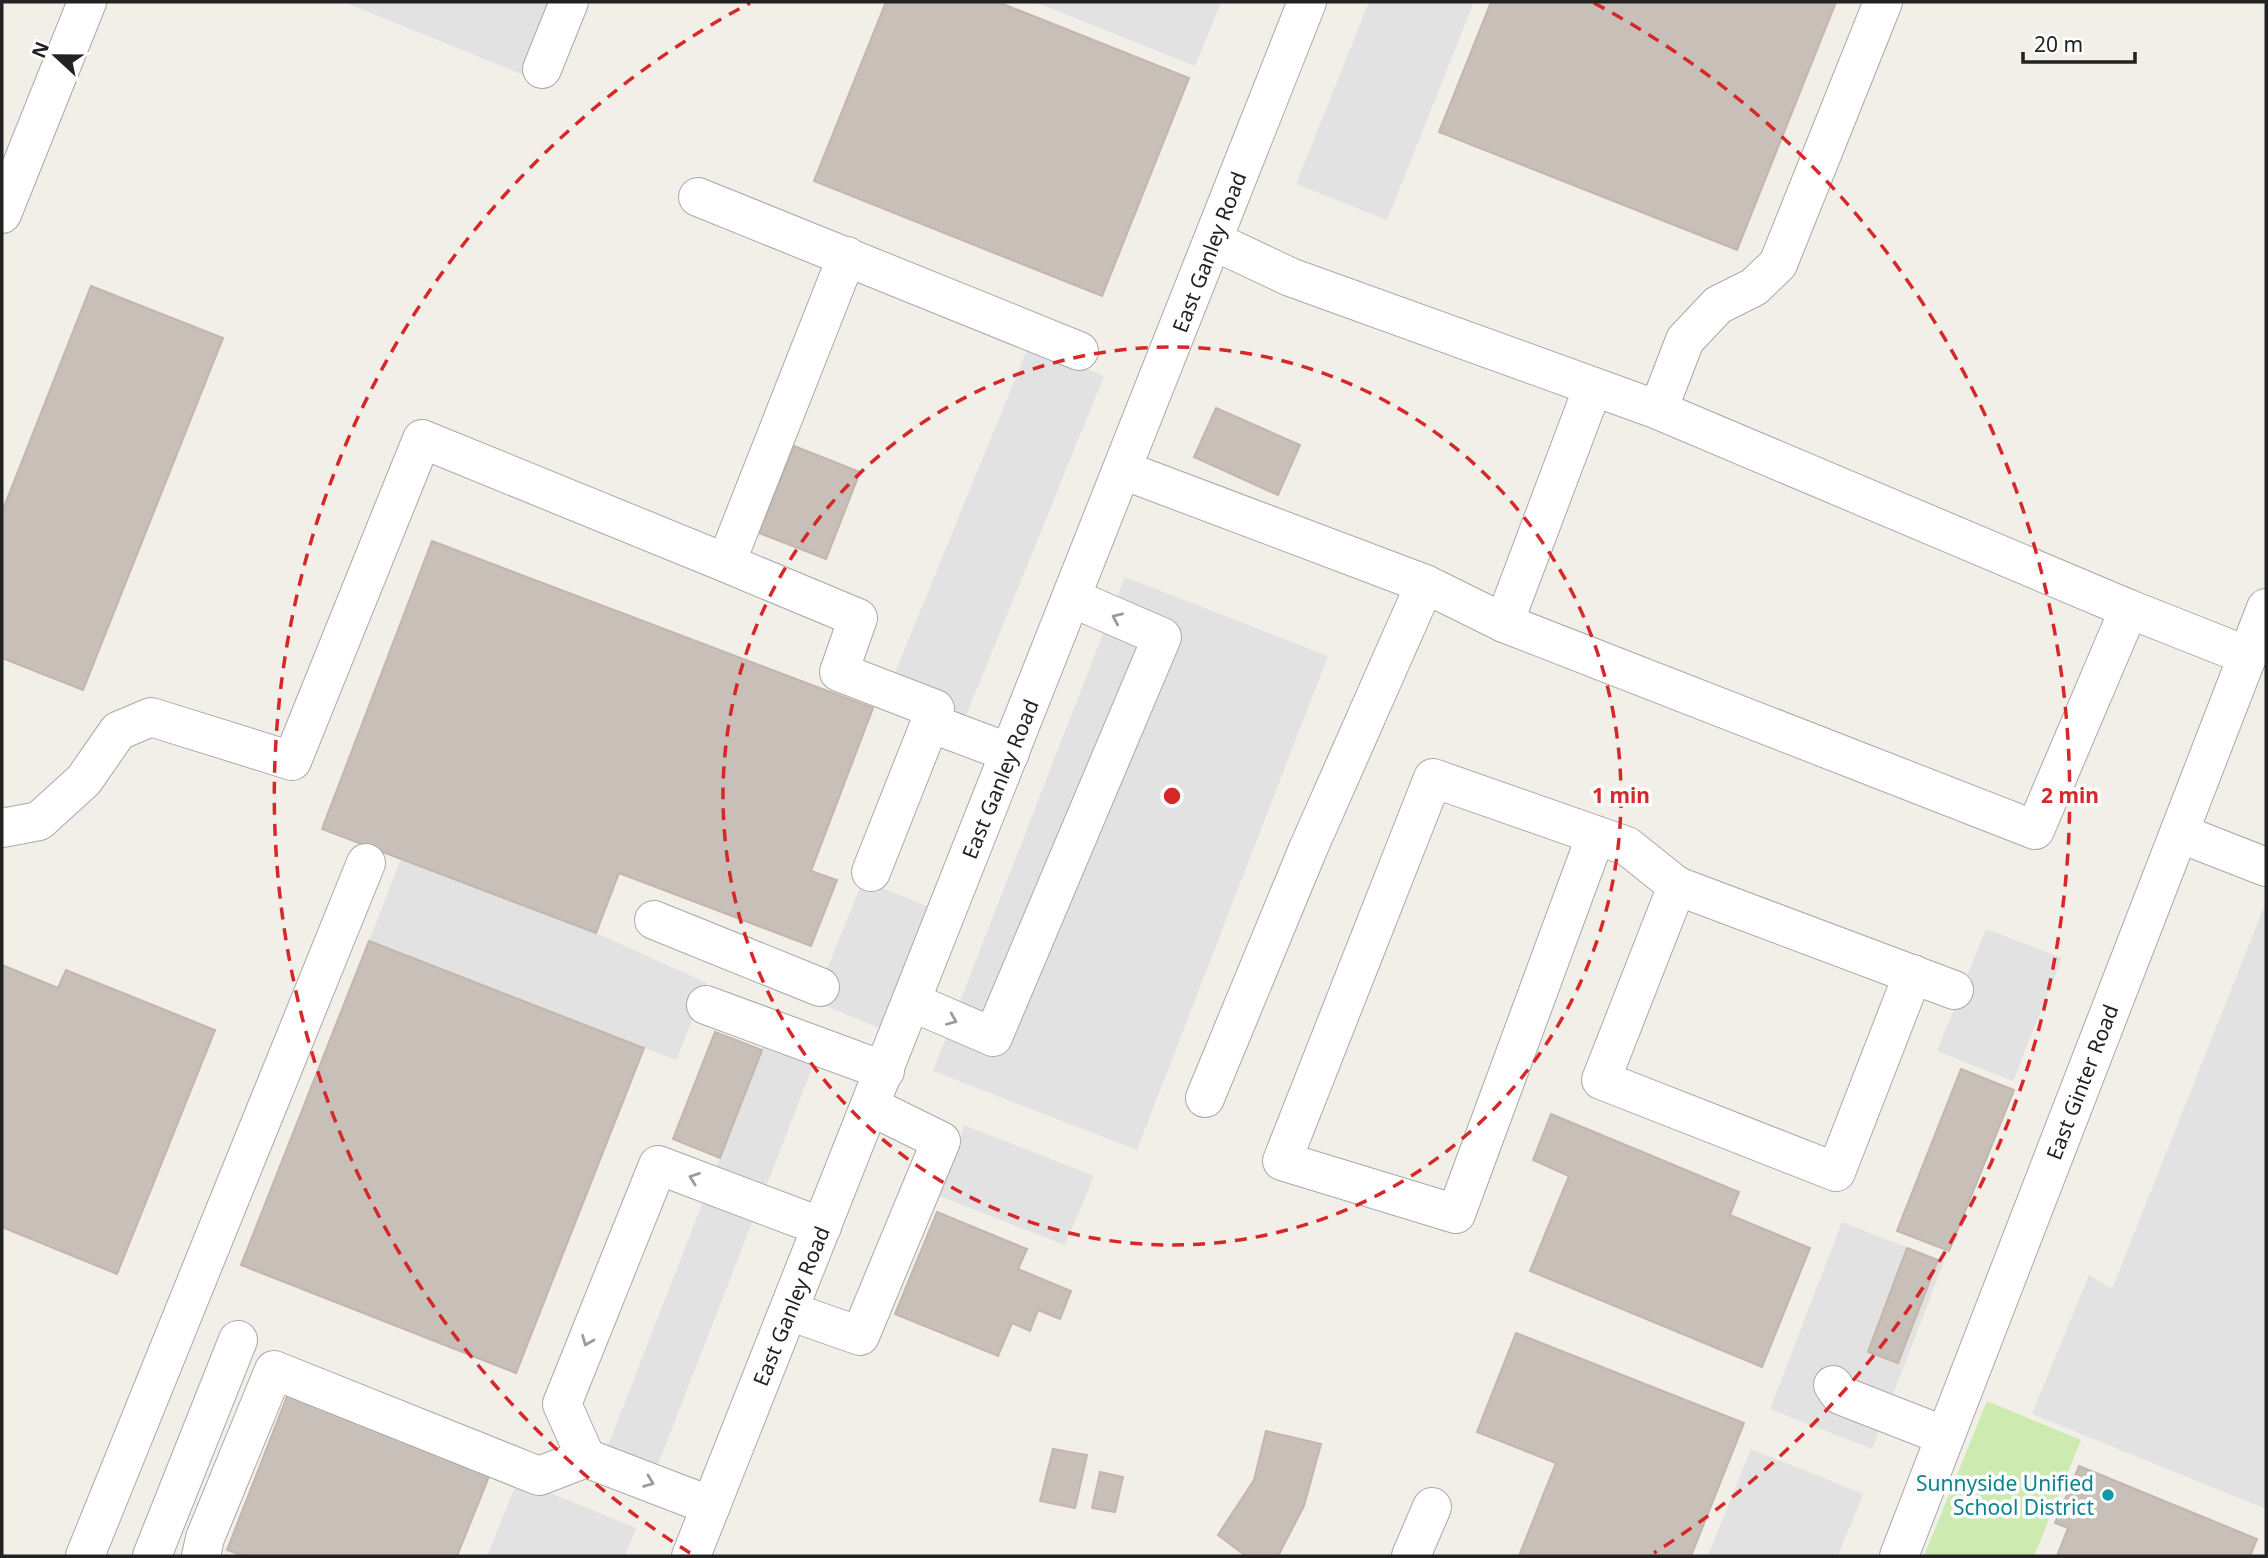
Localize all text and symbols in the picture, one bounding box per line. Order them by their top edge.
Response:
north arrow [21,21,91,91]
scale bar [2023,21,2135,65]
text: 20 m [2034,30,2083,58]
text: N [25,38,55,62]
street label: East Ganley Road [1165,168,1253,336]
one-way arrow [1112,612,1124,626]
street label: East Ganley Road [955,695,1045,863]
text: 1 min [1592,781,1650,809]
text: 2 min [2041,781,2099,809]
centre of rings [1160,784,1184,808]
street label: East Ginter Road [2039,1000,2125,1164]
one-way arrow [945,1012,958,1026]
one-way arrow [688,1172,700,1186]
street label: East Ganley Road [746,1222,836,1390]
one-way arrow [582,1334,596,1346]
place label: Sunnyside Unified School District [1916,1469,2094,1521]
one-way arrow [642,1474,654,1488]
marker: Sunnyside Unified School District [2100,1487,2116,1503]

